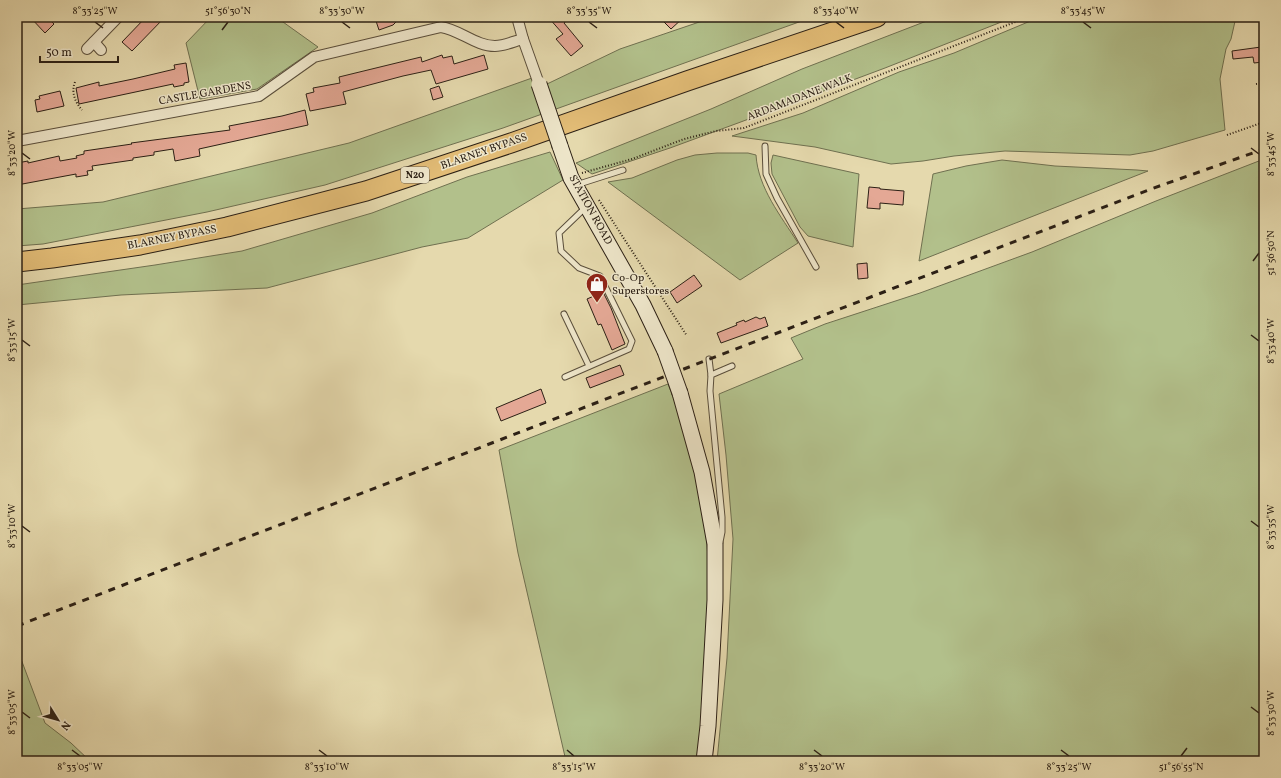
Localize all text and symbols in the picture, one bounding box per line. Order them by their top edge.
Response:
text: 8°33'25"W [72,4,118,18]
text: 51°56'30"N [205,4,252,18]
text: 8°33'30"W [319,4,365,18]
text: 8°33'35"W [567,4,611,18]
text: 8°33'40"W [813,4,859,18]
text: 8°33'45"W [1061,4,1105,18]
scale bar [40,38,118,64]
text: 50 m [46,45,72,61]
street label: ARDAMADANE WALK [745,71,856,125]
street label: CASTLE GARDENS [158,79,252,109]
text: 8°33'20"W [5,130,19,176]
street label: BLARNEY BYPASS [439,130,529,174]
text: 8°33'45"W [1264,132,1278,176]
road number: N20 [401,167,429,183]
street label: STATION ROAD [565,172,615,248]
street label: BLARNEY BYPASS [126,222,218,254]
text: 51°56'50"N [1264,230,1278,276]
shop icon: Co-Op Superstores [584,271,610,304]
place label: Co-Op Superstores [612,271,670,299]
text: 8°33'15"W [5,318,19,362]
text: 8°33'40"W [1264,318,1278,364]
text: 8°33'10"W [5,504,19,548]
text: 8°33'35"W [1264,505,1278,549]
text: 8°33'05"W [5,689,19,735]
text: 8°33'30"W [1264,690,1278,736]
north arrow [38,700,78,740]
text: N [56,717,73,733]
text: 8°33'05"W [57,760,103,774]
text: 8°33'10"W [305,760,349,774]
text: 8°33'15"W [552,760,596,774]
text: 8°33'20"W [799,760,845,774]
text: 8°33'25"W [1046,760,1092,774]
text: 51°56'55"N [1159,760,1204,774]

